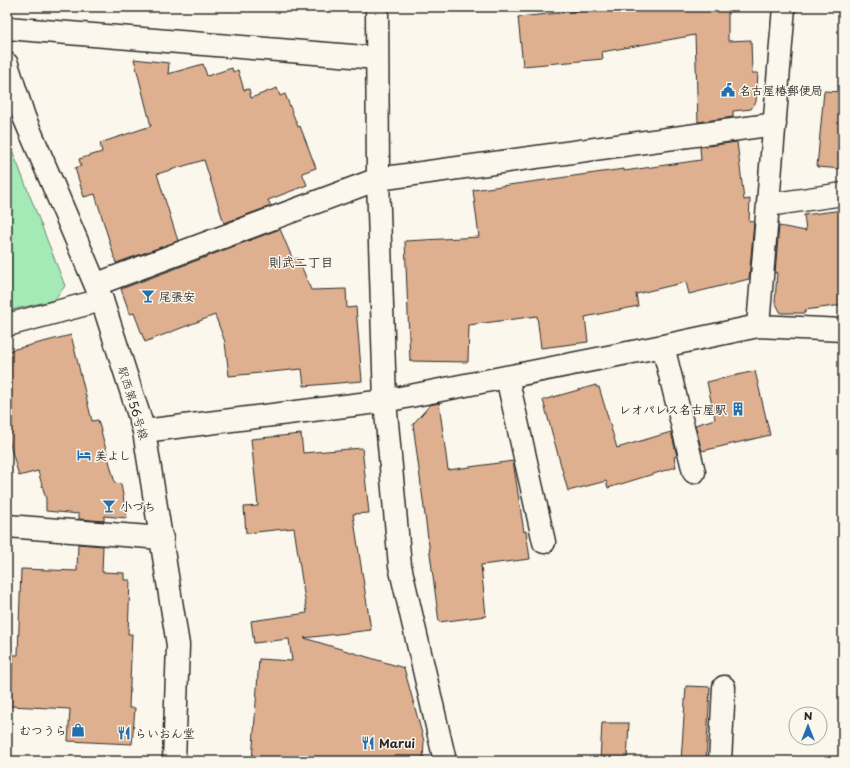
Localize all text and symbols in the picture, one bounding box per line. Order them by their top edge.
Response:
place label: 名古屋椿郵便局 [739,81,823,99]
public building icon: 名古屋椿郵便局 [720,82,736,98]
district label: 則武二丁目 [268,252,334,271]
place label: 尾張安 [159,287,195,305]
bar icon: 尾張安 [140,288,156,304]
street label: 駅西第56号線 [114,364,154,442]
place label: レオパレス名古屋駅 [619,400,727,418]
building icon: レオパレス名古屋駅 [730,401,746,417]
place label: 美よし [95,446,131,464]
hotel icon: 美よし [76,447,92,463]
place label: 小づち [120,497,156,515]
bar icon: 小づち [101,498,117,514]
north arrow [788,706,828,746]
text: N [804,707,813,724]
place label: むつうら [19,721,67,739]
shop icon: むつうら [70,722,86,738]
place label: らいおん堂 [135,724,195,742]
restaurant icon: らいおん堂 [116,725,132,741]
place label: Marui [379,734,415,752]
restaurant icon: Marui [360,735,376,751]

